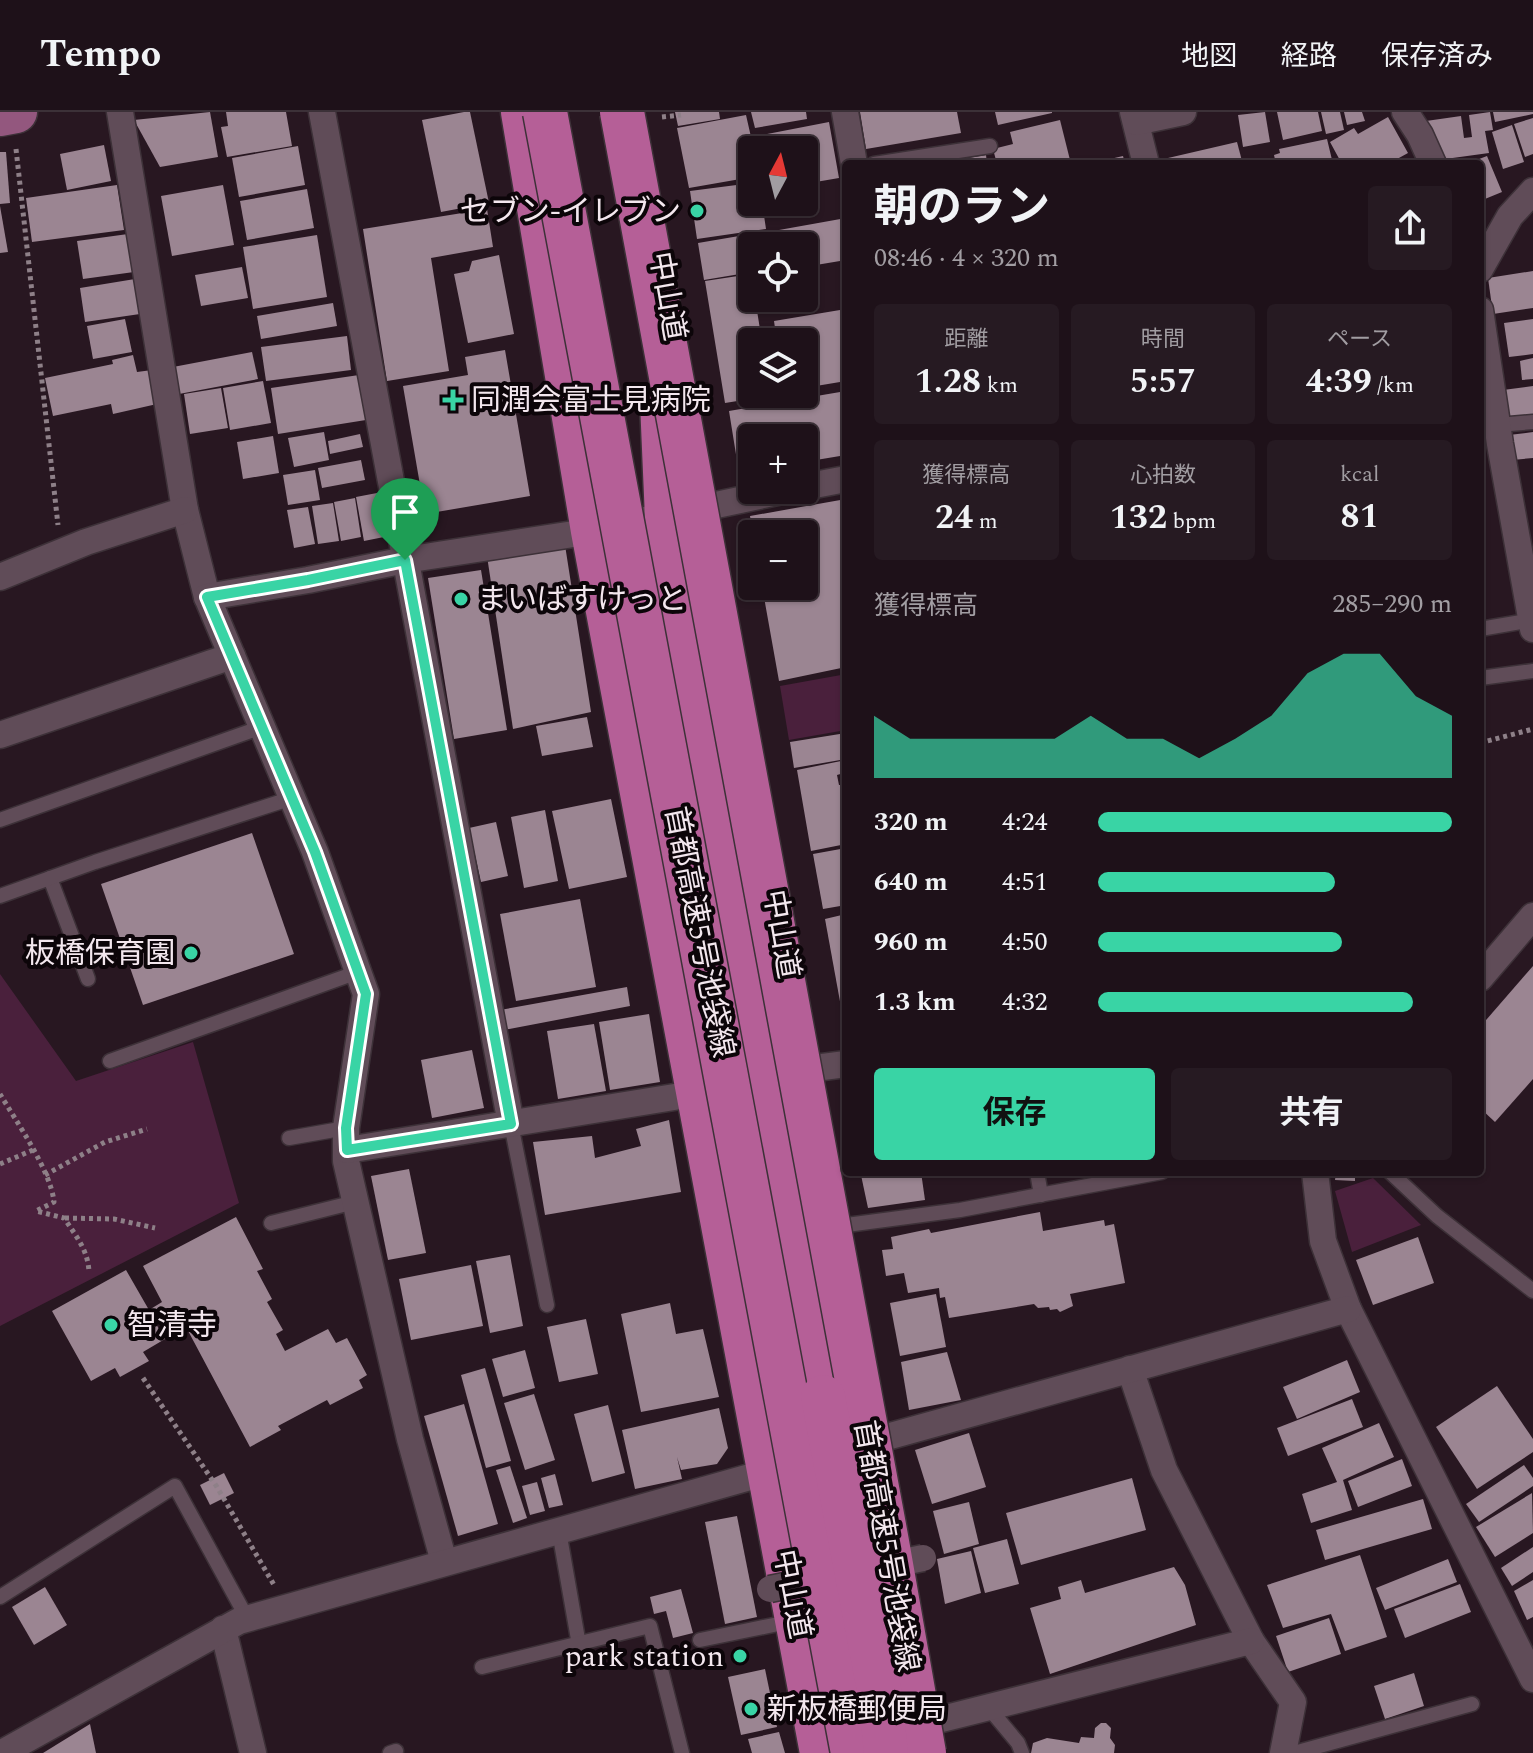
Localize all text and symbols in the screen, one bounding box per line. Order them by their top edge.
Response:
text: Tempo [40,26,161,84]
text: 地図 [1181,35,1237,78]
text: 経路 [1281,35,1337,78]
text: 保存済み [1381,35,1493,78]
north arrow [738,136,818,216]
map controls [738,136,818,600]
text: 朝のラン [874,174,1050,241]
button: share [1368,186,1452,270]
place label: セブン-イレブン [460,189,681,235]
marker: セブン-イレブン [688,202,706,220]
button: locate [738,232,818,312]
text: 08:46 · 4 × 320 m [874,238,1059,278]
street label: 中山道 [637,248,697,344]
text: 距離 [944,323,988,356]
text: 時間 [1141,323,1185,356]
text: ペース [1327,323,1392,356]
button: layers [738,328,818,408]
text: 1.28 [915,356,981,408]
text: 5:57 [1130,356,1196,408]
text: 4:39 [1305,356,1372,408]
text: km [981,369,1018,402]
text: /km [1372,369,1414,402]
place label: 同潤会富士見病院 [471,378,711,424]
marker: 同潤会富士見病院 [442,389,464,411]
button: + [738,424,818,504]
text: kcal [1340,458,1379,491]
text: 獲得標高 [922,459,1010,492]
text: 心拍数 [1130,459,1196,492]
pin [371,478,439,560]
icon: arrive [383,490,427,534]
text: 81 [1341,491,1379,543]
text: 24 [935,492,973,544]
text: 132 [1110,492,1167,544]
text: m [973,505,998,538]
text: bpm [1167,505,1216,538]
button: − [738,520,818,600]
place label: まいばすけっと [477,577,687,623]
text: 285–290 m [1332,584,1452,624]
text: 獲得標高 [874,586,978,626]
marker: まいばすけっと [452,590,470,608]
text: 320 m [874,802,948,842]
text: 4:24 [1002,802,1048,842]
street label: 首都高速5号池袋線 [652,803,746,1062]
text: 640 m [874,862,948,902]
text: 4:51 [1002,862,1048,902]
street label: 中山道 [751,886,811,982]
text: 960 m [874,922,948,962]
text: 4:50 [1002,922,1048,962]
place label: 板橋保育園 [25,931,175,977]
marker: 板橋保育園 [182,944,200,962]
text: 1.3 km [874,982,956,1022]
text: 4:32 [1002,982,1048,1022]
button: 保存 [874,1068,1155,1160]
button: 共有 [1171,1068,1452,1160]
place label: 智清寺 [127,1303,217,1349]
marker: 智清寺 [102,1316,120,1334]
street label: 首都高速5号池袋線 [841,1417,931,1676]
street label: 中山道 [761,1546,823,1643]
place label: park station [564,1634,724,1680]
marker: park station [731,1647,749,1665]
place label: 新板橋郵便局 [767,1687,947,1733]
marker: 新板橋郵便局 [742,1700,760,1718]

